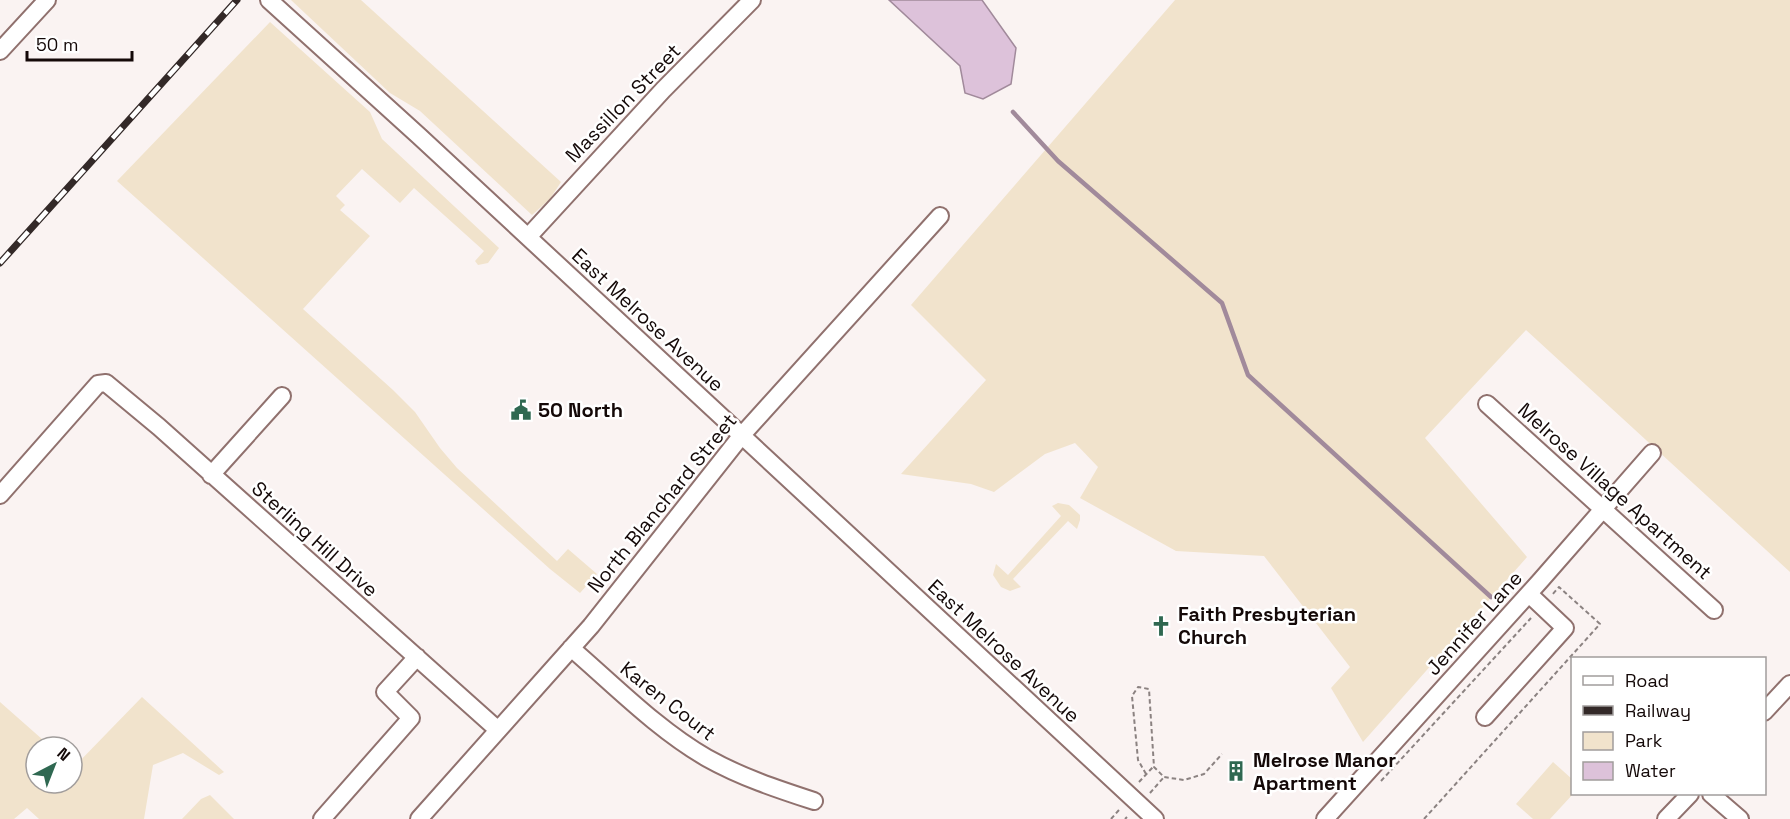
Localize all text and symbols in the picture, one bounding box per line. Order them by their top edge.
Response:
scale bar [27,24,132,62]
text: 50 m [36,33,78,56]
street label: Massillon Street [560,38,686,168]
street label: East Melrose Avenue [566,243,730,397]
place label: 50 North [538,397,623,423]
street label: Melrose Village Apartment [1512,397,1718,585]
public building icon: 50 North [509,398,533,422]
street label: North Blanchard Street [582,408,742,598]
street label: Sterling Hill Drive [246,475,384,603]
street label: Jennifer Lane [1420,565,1528,681]
street label: East Melrose Avenue [922,574,1086,728]
place label: Faith Presbyterian Church [1178,601,1356,650]
church icon: Faith Presbyterian Church [1149,614,1173,638]
street label: Karen Court [615,656,721,746]
legend [1571,657,1766,795]
text: Road [1625,669,1669,692]
text: Railway [1625,699,1691,722]
text: Park [1625,729,1663,752]
north arrow [24,735,84,795]
text: N [53,743,75,766]
place label: Melrose Manor Apartment [1253,747,1396,796]
building icon: Melrose Manor Apartment [1224,759,1248,783]
text: Water [1625,759,1676,782]

